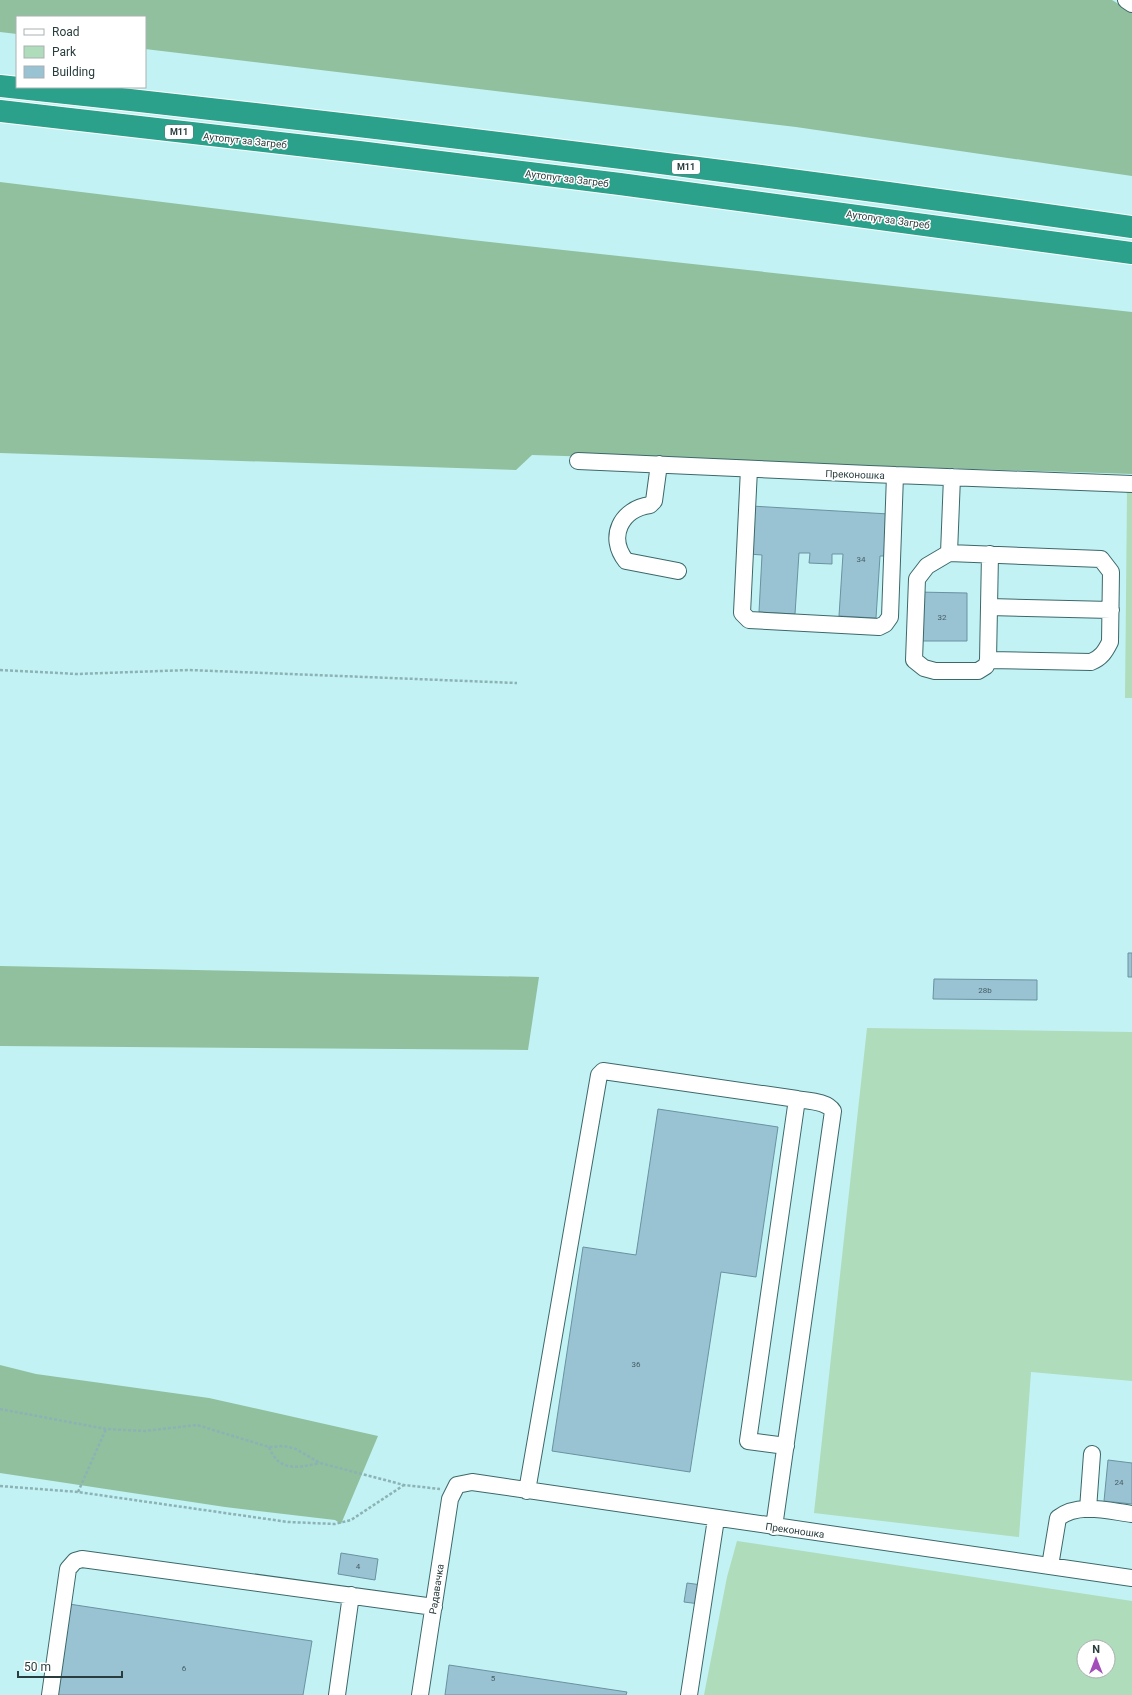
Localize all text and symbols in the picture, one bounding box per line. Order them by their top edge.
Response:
legend [16,16,146,88]
text: Road [52,25,80,39]
text: Park [52,45,77,59]
text: Building [52,65,95,79]
road number: M11 [165,125,193,139]
street label: Аутопут за Загреб [203,131,288,150]
road number: M11 [672,160,700,174]
street label: Аутопут за Загреб [525,168,610,189]
street label: Аутопут за Загреб [846,208,931,231]
street label: Преконошка [825,468,885,481]
house number: 34 [857,555,866,564]
house number: 32 [938,613,947,622]
house number: 28b [978,986,992,995]
house number: 36 [632,1360,641,1369]
house number: 24 [1115,1478,1124,1487]
street label: Преконошка [765,1521,825,1540]
house number: 4 [356,1562,361,1571]
street label: Радавачка [427,1563,446,1615]
north arrow [1076,1639,1116,1679]
text: N [1092,1643,1100,1656]
scale bar [18,1653,122,1679]
text: 50 m [24,1660,51,1674]
house number: 6 [182,1664,187,1673]
house number: 5 [491,1674,496,1683]

